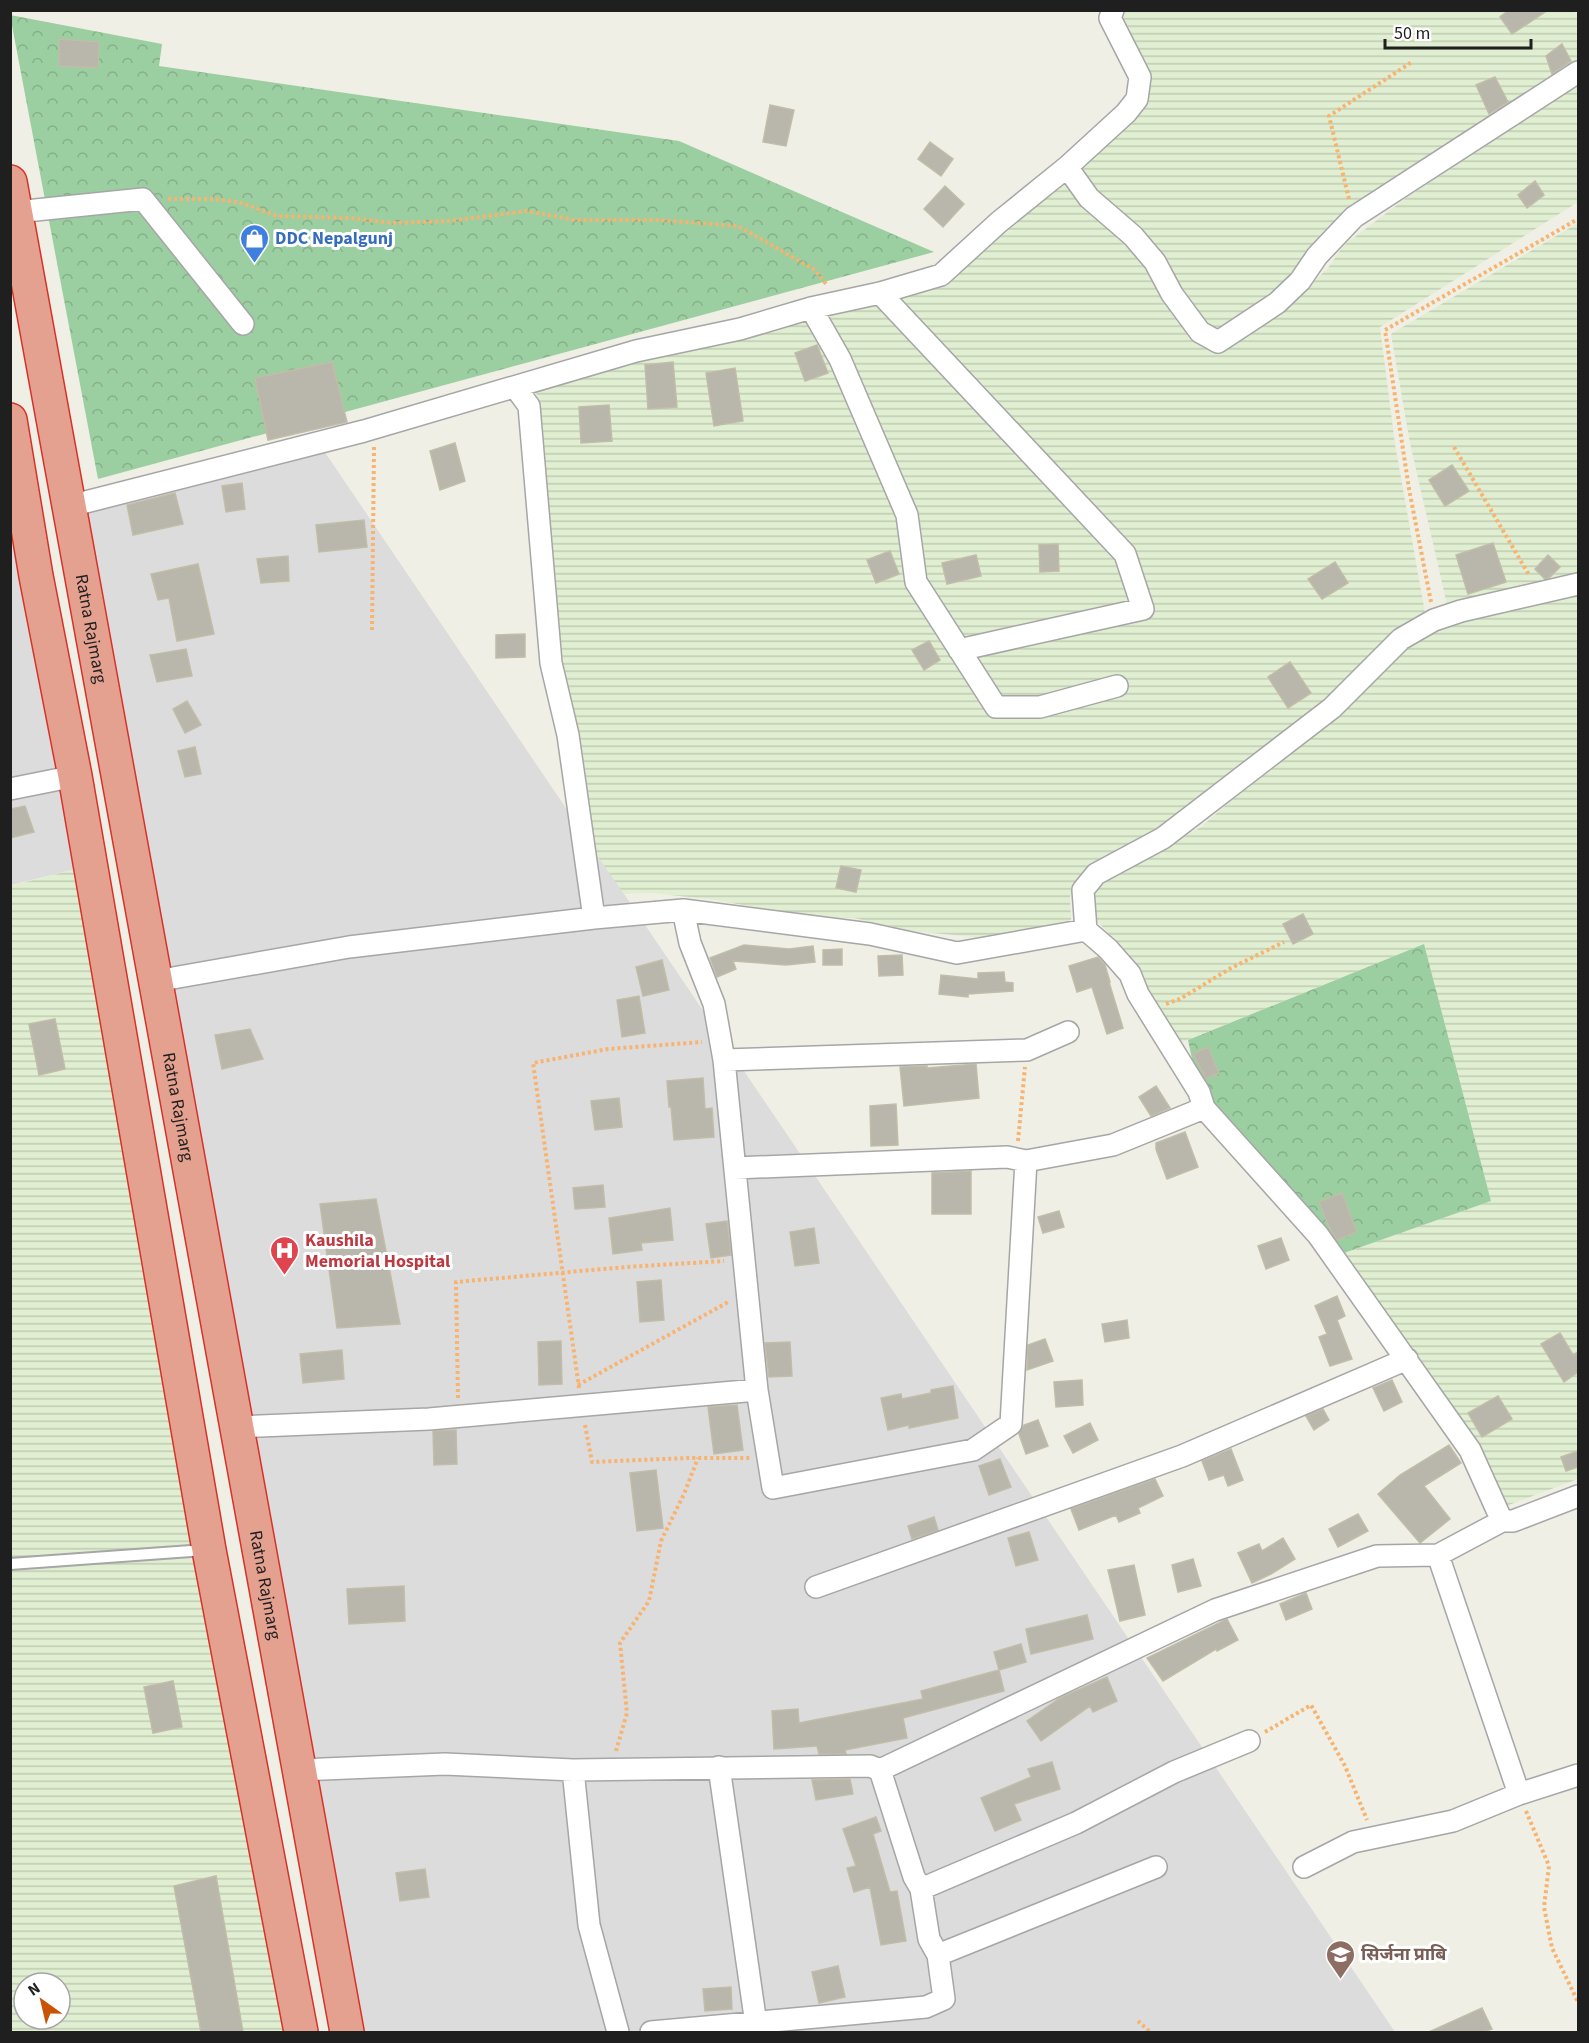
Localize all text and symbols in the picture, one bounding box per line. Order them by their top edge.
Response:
scale bar [1385,12,1530,50]
text: 50 m [1394,21,1430,46]
shop icon: DDC Nepalgunj [238,222,270,264]
place label: DDC Nepalgunj [275,226,393,251]
street label: Ratna Rajmarg [69,572,114,685]
street label: Ratna Rajmarg [156,1050,201,1163]
place label: Kaushila Memorial Hospital [305,1228,450,1274]
hospital icon: Kaushila Memorial Hospital [268,1234,300,1276]
street label: Ratna Rajmarg [243,1528,288,1642]
school or university icon: सिर्जना प्राबि [1324,1938,1356,1980]
place label: सिर्जना प्राबि [1361,1942,1447,1967]
north arrow [12,1971,72,2031]
text: N [24,1977,45,2001]

